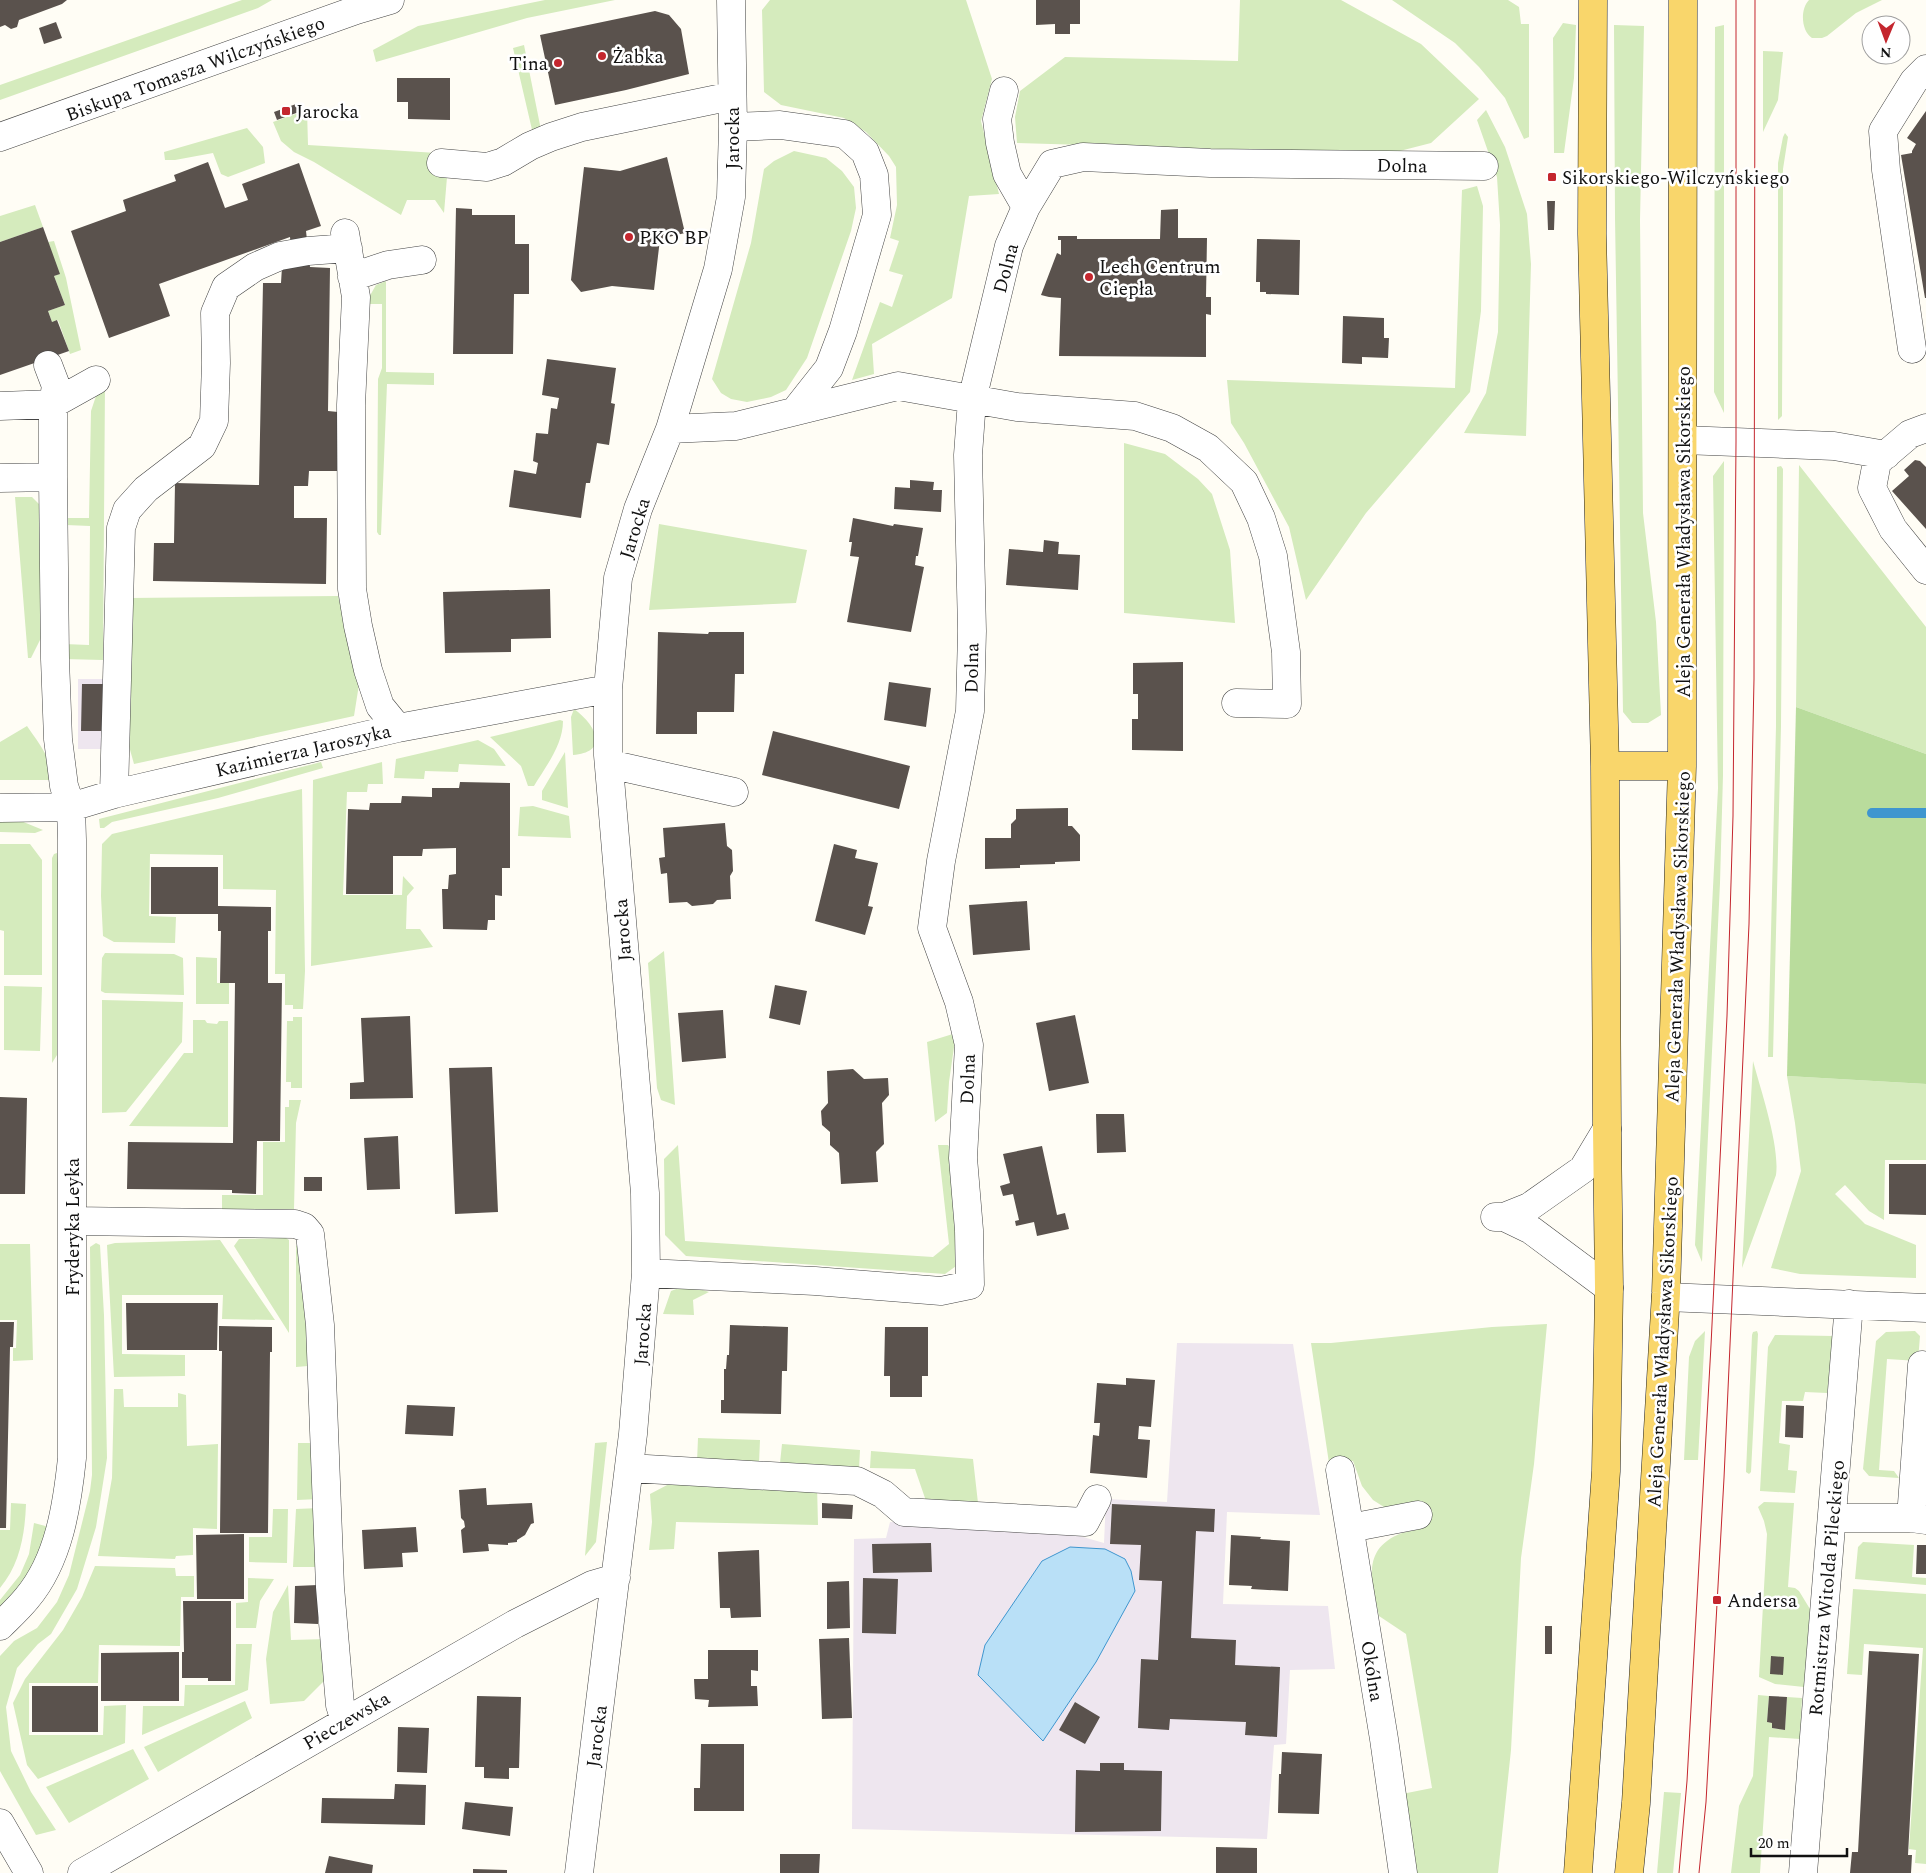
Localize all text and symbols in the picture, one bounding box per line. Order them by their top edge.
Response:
street label: Biskupa Tomasza Wilczyńskiego [62,9,329,130]
north arrow [1861,15,1911,65]
text: N [1880,42,1892,63]
place label: Żabka [612,43,664,72]
place label: Tina [509,50,549,79]
marker: Żabka [596,50,608,62]
marker: Tina [552,57,564,69]
place label: Jarocka [296,98,359,127]
marker: Jarocka [280,105,292,117]
street label: Jarocka [719,106,748,169]
street label: Dolna [1376,152,1428,181]
place label: Sikorskiego-Wilczyńskiego [1562,164,1789,193]
marker: Sikorskiego-Wilczyńskiego [1546,171,1558,183]
place label: PKO BP [639,224,709,253]
marker: PKO BP [623,231,635,243]
street label: Dolna [986,239,1027,297]
place label: Lech Centrum Ciepła [1099,253,1221,304]
marker: Lech Centrum Ciepła [1083,271,1095,283]
street label: Aleja Generała Władysława Sikorskiego [1670,366,1699,698]
street label: Jarocka [612,494,659,563]
street label: Dolna [958,642,987,694]
street label: Kazimierza Jaroszyka [213,717,395,786]
street label: Aleja Generała Władysława Sikorskiego [1658,771,1699,1104]
street label: Jarocka [607,897,640,962]
street label: Dolna [953,1052,984,1105]
street label: Fryderyka Leyka [59,1157,88,1296]
street label: Aleja Generała Władysława Sikorskiego [1640,1175,1687,1509]
street label: Jarocka [627,1301,660,1366]
street label: Rotmistrza Witolda Pileckiego [1802,1459,1853,1717]
place label: Andersa [1727,1587,1798,1616]
marker: Andersa [1711,1594,1723,1606]
street label: Okólna [1352,1639,1391,1705]
street label: Pieczewska [298,1684,396,1758]
street label: Jarocka [579,1703,616,1769]
scale bar [1751,1826,1847,1858]
text: 20 m [1758,1832,1790,1855]

